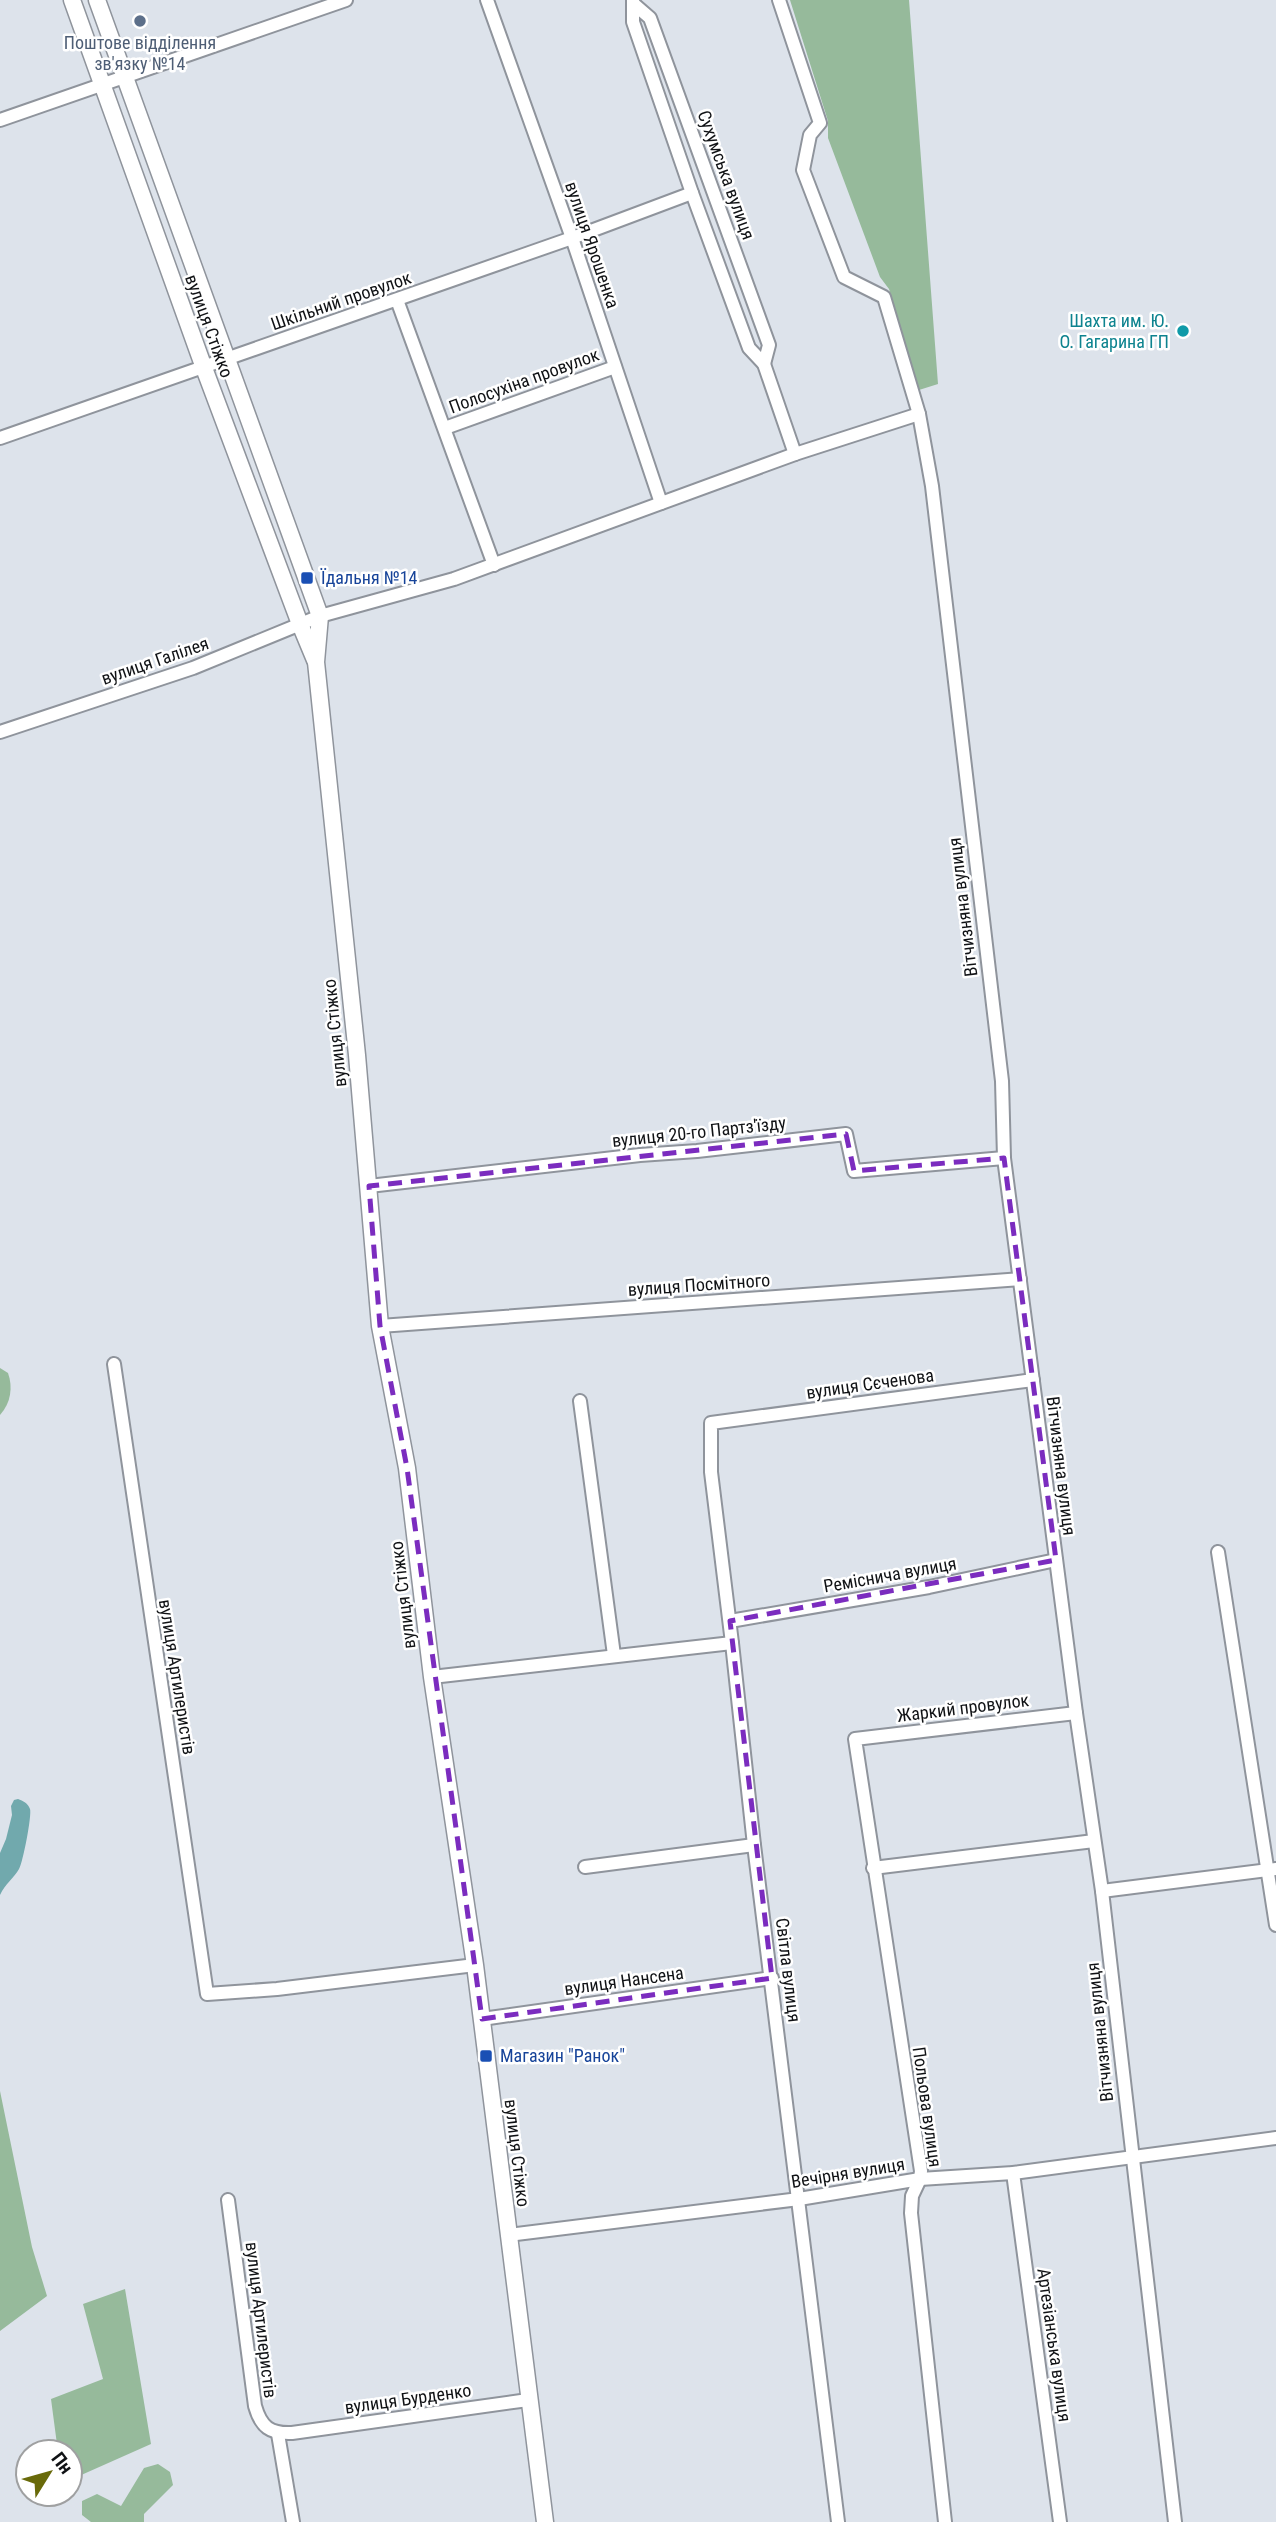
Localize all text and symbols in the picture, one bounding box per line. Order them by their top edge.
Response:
marker: Поштове відділення зв'язку №14 [132,13,148,29]
place label: Поштове відділення зв'язку №14 [64,32,216,74]
street label: Сухумська вулиця [693,107,760,242]
street label: вулиця Ярошенка [561,179,624,311]
street label: Шкільний провулок [268,267,414,334]
street label: вулиця Стіжко [181,271,238,380]
place label: Шахта им. Ю. О. Гагарина ГП [1059,310,1169,352]
marker: Шахта им. Ю. О. Гагарина ГП [1175,323,1191,339]
street label: Полосухіна провулок [446,344,602,417]
place label: Їдальня №14 [320,567,418,588]
marker: Їдальня №14 [299,570,315,586]
street label: вулиця Галілея [98,632,211,689]
street label: Вітчизняна вулиця [944,836,981,978]
street label: вулиця Стіжко [318,978,351,1088]
street label: вулиця 20-го Партз'їзду [611,1112,787,1151]
street label: вулиця Посмітного [627,1269,771,1300]
street label: вулиця Сєченова [805,1364,935,1403]
street label: Вітчизняна вулиця [1043,1395,1080,1537]
street label: вулиця Стіжко [385,1540,420,1650]
street label: Реміснича вулиця [822,1552,958,1597]
street label: вулиця Артилеристів [155,1598,200,1756]
street label: Жаркий провулок [896,1689,1031,1726]
street label: Світла вулиця [772,1917,805,2023]
street label: Вітчизняна вулиця [1082,1961,1117,2103]
street label: вулиця Нансена [563,1962,685,1999]
place label: Магазин "Ранок" [500,2045,625,2066]
street label: Польова вулиця [909,2045,946,2169]
marker: Магазин "Ранок" [478,2048,494,2064]
street label: вулиця Стіжко [500,2098,535,2208]
street label: Вечірня вулиця [790,2153,906,2192]
street label: вулиця Артилеристів [242,2241,281,2399]
street label: Артезіанська вулиця [1033,2267,1076,2423]
street label: вулиця Бурденко [343,2379,473,2418]
north arrow [14,2438,84,2508]
text: Пн [47,2448,78,2478]

